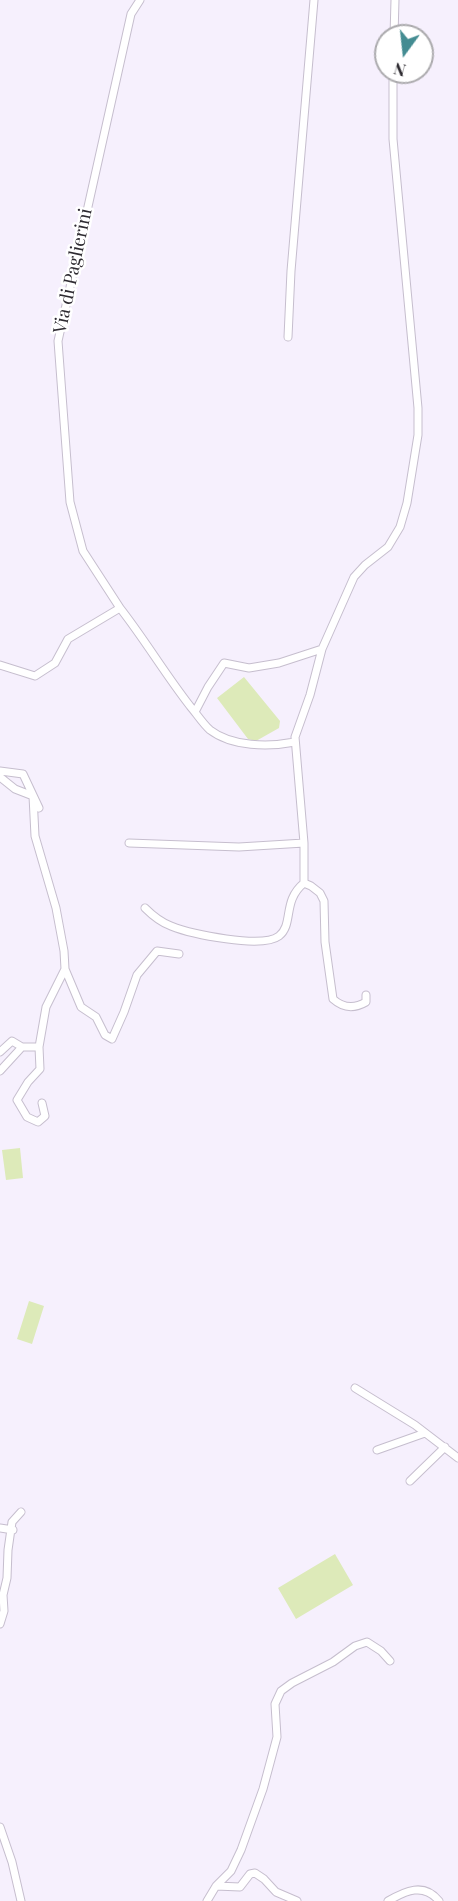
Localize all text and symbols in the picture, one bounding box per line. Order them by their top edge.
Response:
north arrow [374,24,434,84]
text: N [391,58,408,82]
street label: Via di Paglierini [49,206,97,336]

